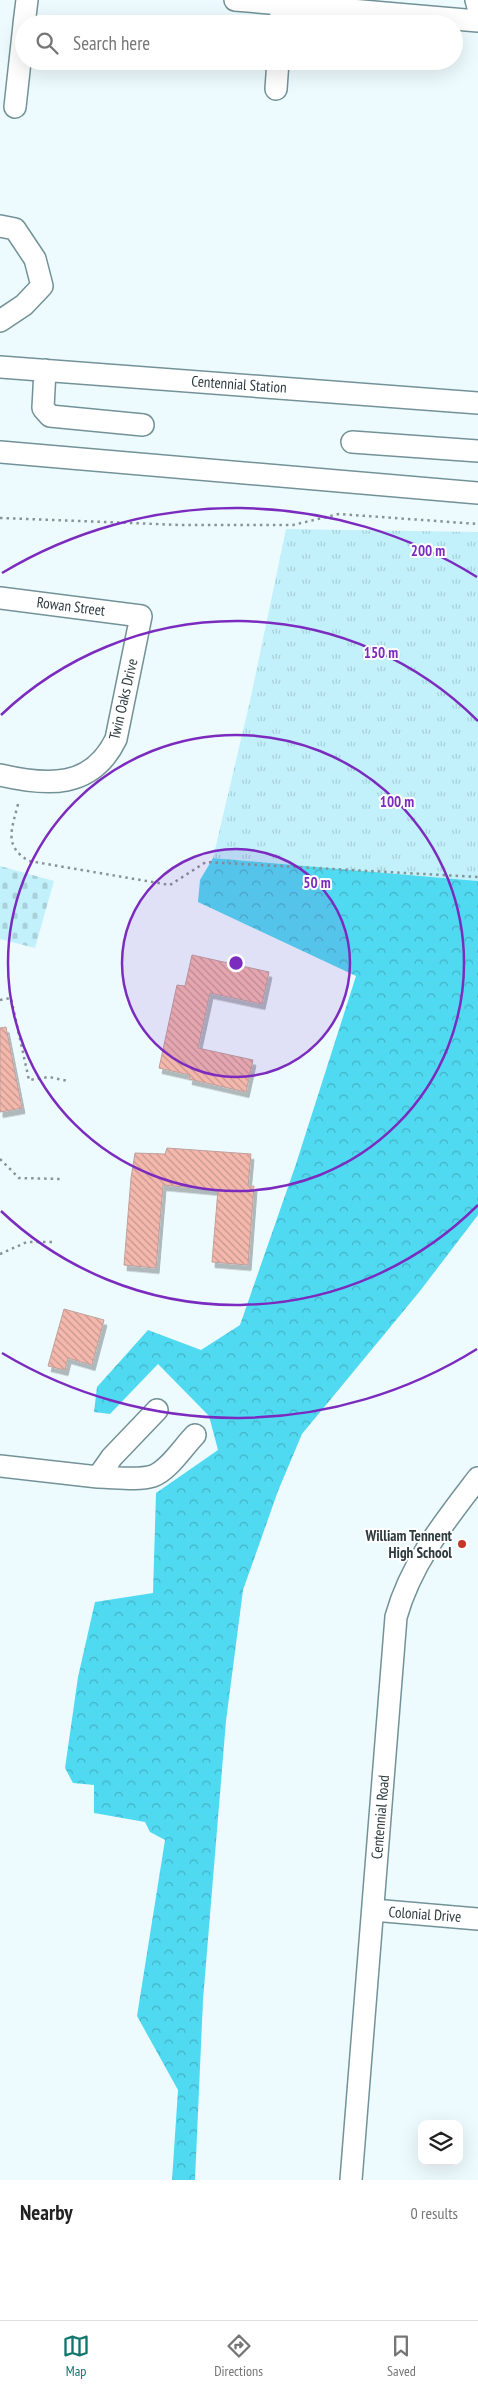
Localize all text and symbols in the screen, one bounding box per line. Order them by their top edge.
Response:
search box [15,15,463,70]
icon: search [33,29,61,57]
text: Search here [73,31,150,55]
street label: Centennial Station [191,371,287,397]
text: 200 m [411,541,445,560]
street label: Rowan Street [36,592,106,620]
text: 150 m [364,643,398,662]
street label: Twin Oaks Drive [104,657,142,741]
text: 100 m [380,792,414,811]
text: 50 m [303,873,331,892]
centre of rings [227,954,245,972]
place label: William Tennent High School [364,1526,453,1562]
marker: William Tennent High School [456,1538,468,1550]
street label: Centennial Road [367,1774,393,1860]
street label: Colonial Drive [388,1902,462,1926]
map controls [418,2120,463,2165]
button: layers [418,2120,463,2165]
text: Nearby [20,2199,73,2226]
text: 0 results [411,2203,458,2223]
tab: Map [62,2332,90,2380]
tab: Directions [214,2332,263,2380]
tab: Saved [387,2332,416,2380]

